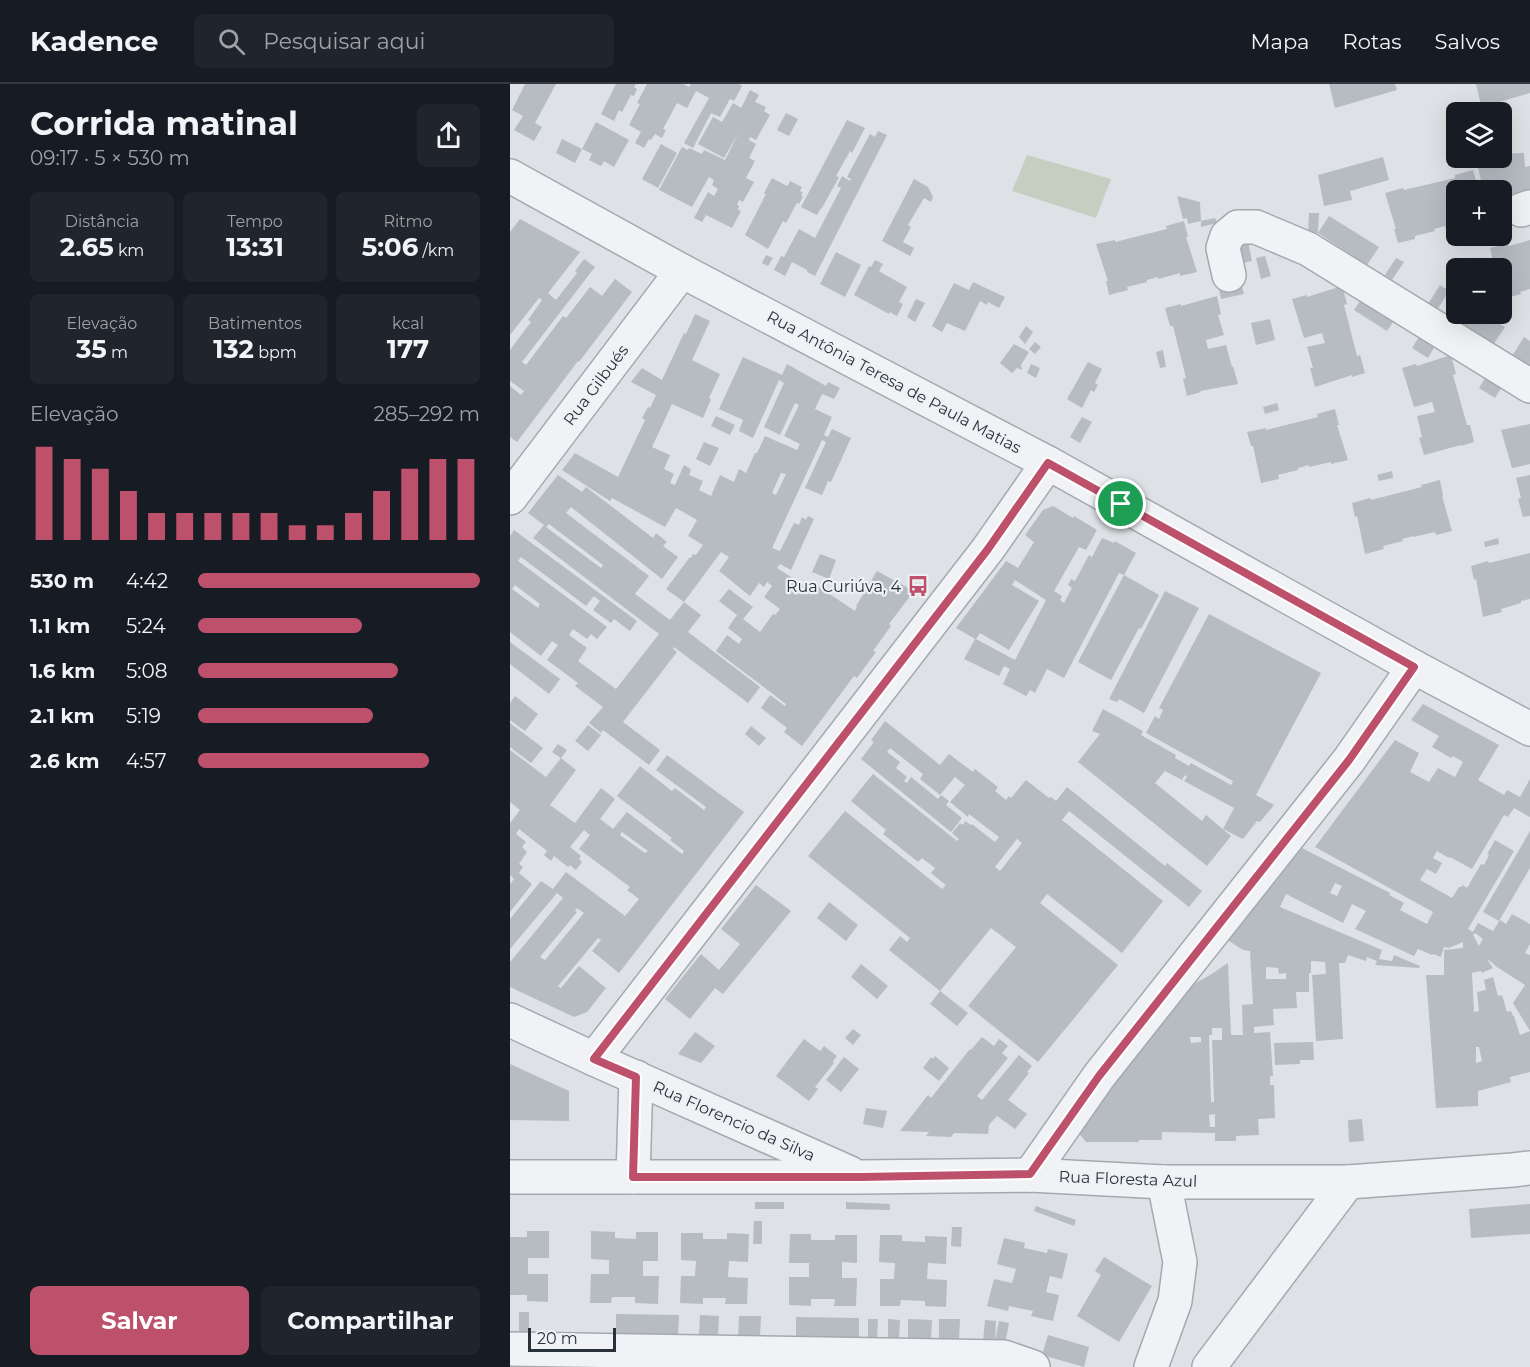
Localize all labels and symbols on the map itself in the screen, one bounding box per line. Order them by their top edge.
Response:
street label: Rua Antônia Teresa de Paula Matias [764,307,1025,457]
street label: Rua Gilbués [560,341,633,429]
pin [1095,478,1146,529]
bus stop icon: Rua Curiúva, 4 [906,574,930,598]
place label: Rua Curiúva, 4 [786,577,901,596]
street label: Rua Florencio da Silva [650,1077,818,1165]
street label: Rua Floresta Azul [1058,1167,1198,1191]
scale bar [528,1325,616,1352]

